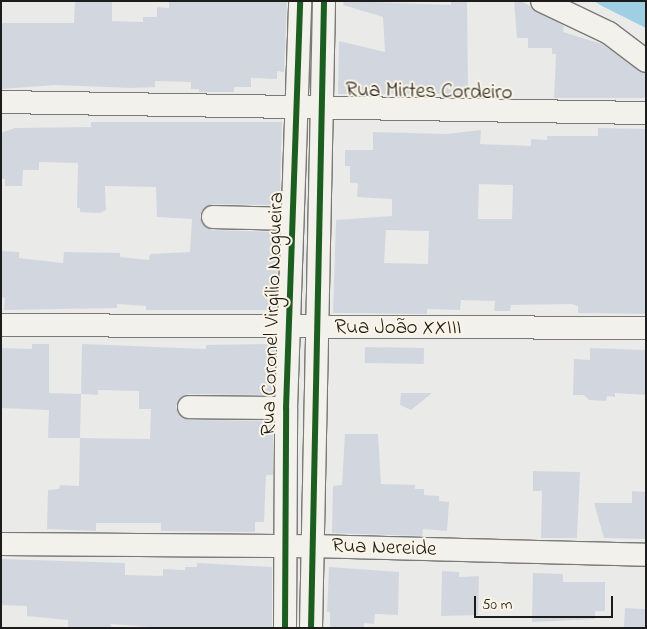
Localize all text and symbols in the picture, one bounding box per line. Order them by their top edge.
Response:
street label: Rua Mirtes Cordeiro [345,78,513,106]
street label: Rua Coronel Virgílio Nogueira [256,192,290,436]
street label: Rua João XXIII [334,315,462,341]
street label: Rua Nereide [331,534,437,562]
scale bar [477,586,616,618]
text: 50 m [482,594,512,616]

